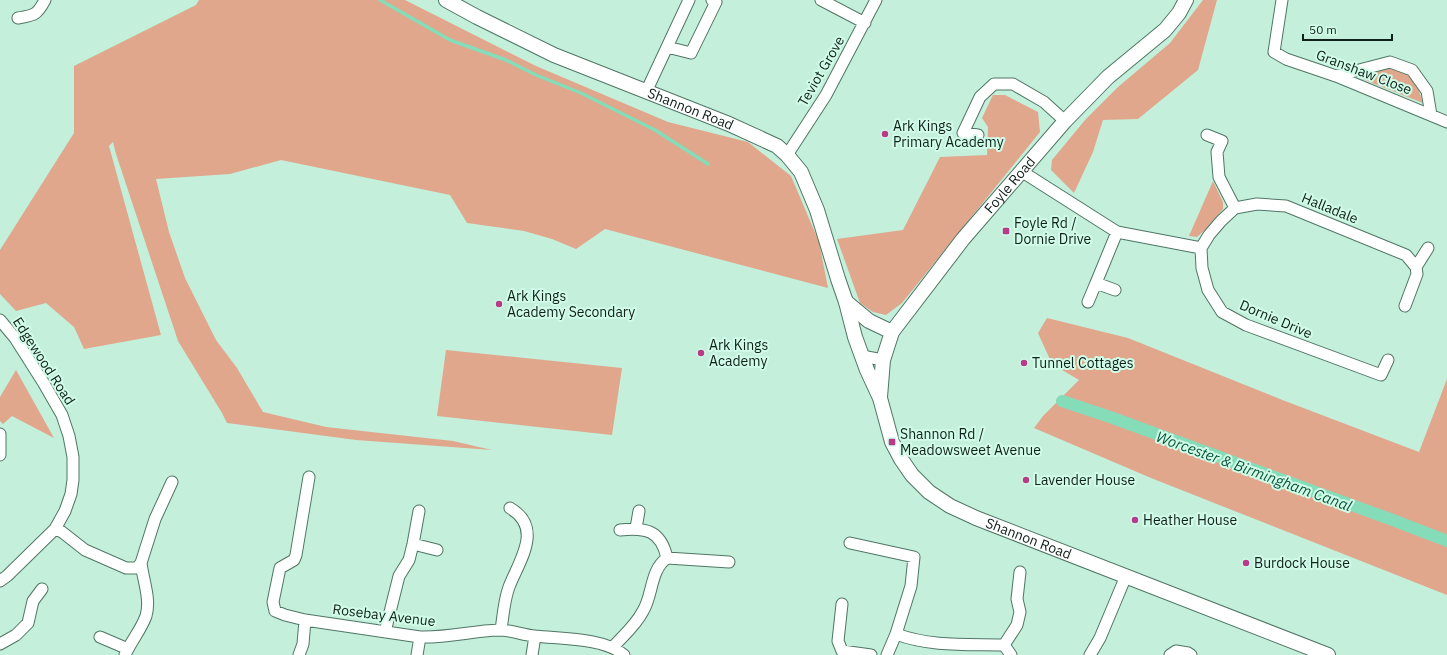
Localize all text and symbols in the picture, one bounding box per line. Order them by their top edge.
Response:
scale bar [1303,16,1392,42]
text: 50 m [1309,22,1337,37]
street label: Teviot Grove [794,32,848,109]
street label: Granshaw Close [1313,45,1415,99]
street label: Shannon Road [645,84,736,134]
place label: Ark Kings Primary Academy [893,117,1004,151]
marker: Ark Kings Primary Academy [880,129,890,139]
street label: Foyle Road [980,153,1039,217]
street label: Halladale [1299,189,1361,228]
place label: Foyle Rd / Dornie Drive [1014,214,1092,248]
marker: Foyle Rd / Dornie Drive [1001,226,1011,236]
place label: Ark Kings Academy Secondary [507,287,635,321]
street label: Dornie Drive [1237,296,1315,343]
marker: Ark Kings Academy Secondary [494,299,504,309]
street label: Edgewood Road [9,314,79,408]
place label: Ark Kings Academy [709,336,769,370]
marker: Ark Kings Academy [696,348,706,358]
place label: Tunnel Cottages [1032,354,1134,372]
marker: Tunnel Cottages [1019,358,1029,368]
place label: Shannon Rd / Meadowsweet Avenue [900,425,1041,459]
water label: Worcester & Birmingham Canal [1154,427,1354,515]
marker: Shannon Rd / Meadowsweet Avenue [887,437,897,447]
place label: Lavender House [1034,471,1136,489]
marker: Lavender House [1021,475,1031,485]
place label: Heather House [1143,511,1238,529]
street label: Shannon Road [983,514,1074,563]
marker: Heather House [1130,515,1140,525]
place label: Burdock House [1254,554,1350,572]
marker: Burdock House [1241,558,1251,568]
street label: Rosebay Avenue [331,600,437,630]

